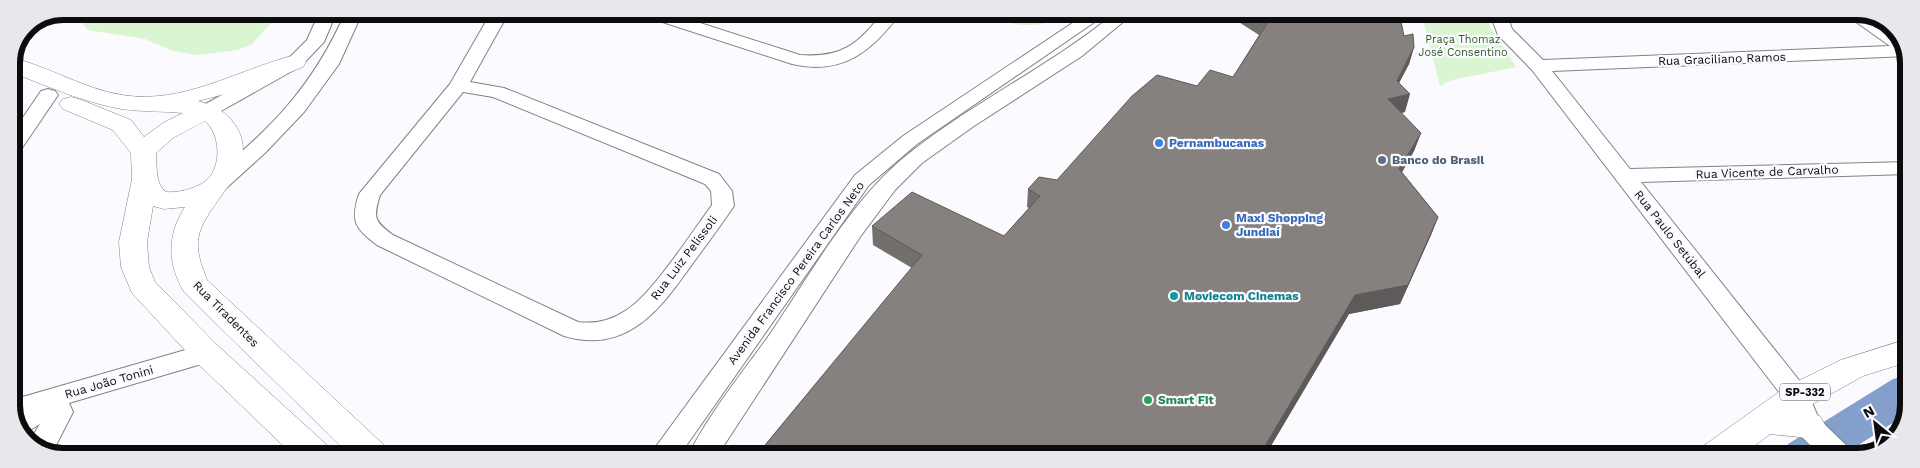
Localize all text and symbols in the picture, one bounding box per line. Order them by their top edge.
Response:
park label: Praça Thomaz José Consentino [1418,33,1508,59]
street label: Rua Graciliano Ramos [1658,50,1786,68]
place label: Pernambucanas [1169,136,1265,150]
marker: Pernambucanas [1153,137,1165,149]
place label: Banco do Brasil [1392,153,1484,167]
marker: Banco do Brasil [1376,154,1388,166]
street label: Rua Vicente de Carvalho [1695,163,1839,181]
street label: Avenida Francisco Pereira Carlos Neto [725,179,867,367]
street label: Rua Paulo Setúbal [1631,187,1709,281]
place label: Maxi Shopping Jundiaí [1236,211,1323,239]
street label: Rua Luiz Pelissoli [648,213,720,303]
marker: Maxi Shopping Jundiaí [1220,219,1232,231]
street label: Rua Tiradentes [190,278,262,350]
place label: Moviecom Cinemas [1184,289,1299,303]
marker: Moviecom Cinemas [1168,290,1180,302]
street label: Rua João Tonini [63,363,155,401]
road number: SP-332 [1780,384,1830,401]
place label: Smart Fit [1158,393,1214,407]
marker: Smart Fit [1142,394,1154,406]
north arrow [1850,398,1900,448]
text: N [1860,402,1877,421]

